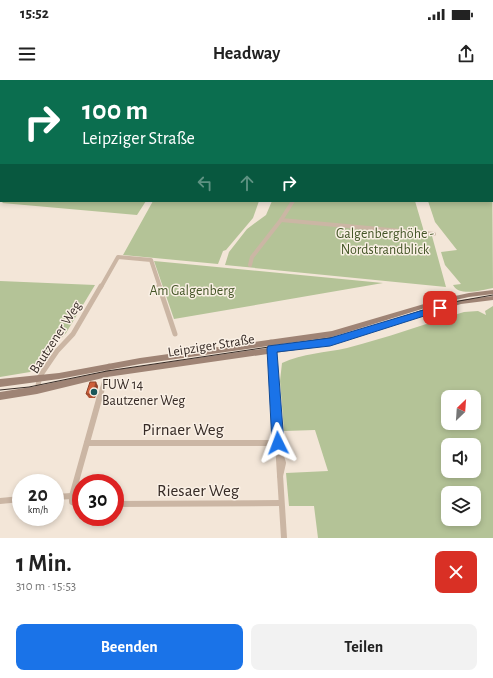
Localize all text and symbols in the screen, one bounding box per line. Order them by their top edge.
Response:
text: 15:52 [20,6,49,21]
icon: menu [16,43,38,65]
icon: share [455,43,477,65]
text: Headway [213,45,280,63]
icon: right [16,96,68,148]
text: 100 m [82,97,148,125]
text: Leipziger Straße [82,130,195,148]
icon: left [194,172,216,194]
icon: ahead [236,172,258,194]
icon: right [278,172,300,194]
park label: Galgenberghöhe - Nordstrandblick [336,227,434,257]
park label: Am Galgenberg [149,284,235,298]
pin [423,291,457,325]
icon: arrive [429,297,451,319]
street label: Bautzener Weg [27,299,84,376]
street label: Leipziger Straße [167,332,256,360]
place label: FUW 14 Bautzener Weg [102,378,185,408]
marker: FUW 14 Bautzener Weg [89,387,99,397]
north arrow [441,390,481,430]
map controls [441,390,481,526]
street label: Pirnaer Weg [142,421,224,438]
position arrow [257,422,299,464]
button: sound [441,438,481,478]
speed limit sign: 30 [72,474,124,526]
street label: Riesaer Weg [157,482,240,499]
text: 20 [28,485,48,505]
button: layers [441,486,481,526]
text: km/h [28,505,48,515]
button: close [435,551,477,593]
text: 1 Min. [16,552,72,576]
text: 310 m · 15:53 [16,580,76,593]
button: Beenden [16,624,243,670]
button: Teilen [251,624,477,670]

